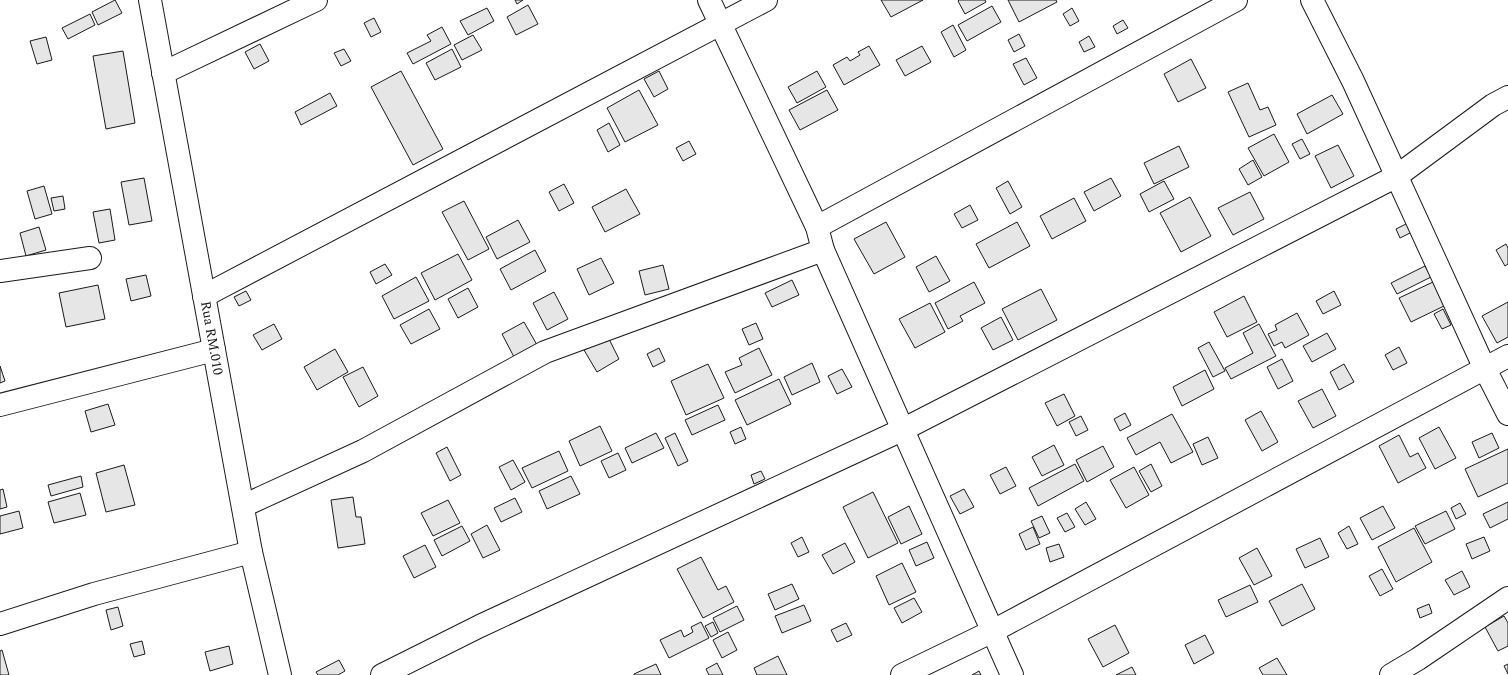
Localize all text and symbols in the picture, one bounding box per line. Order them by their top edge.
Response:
street label: Rua RM.010 [195,299,229,377]

